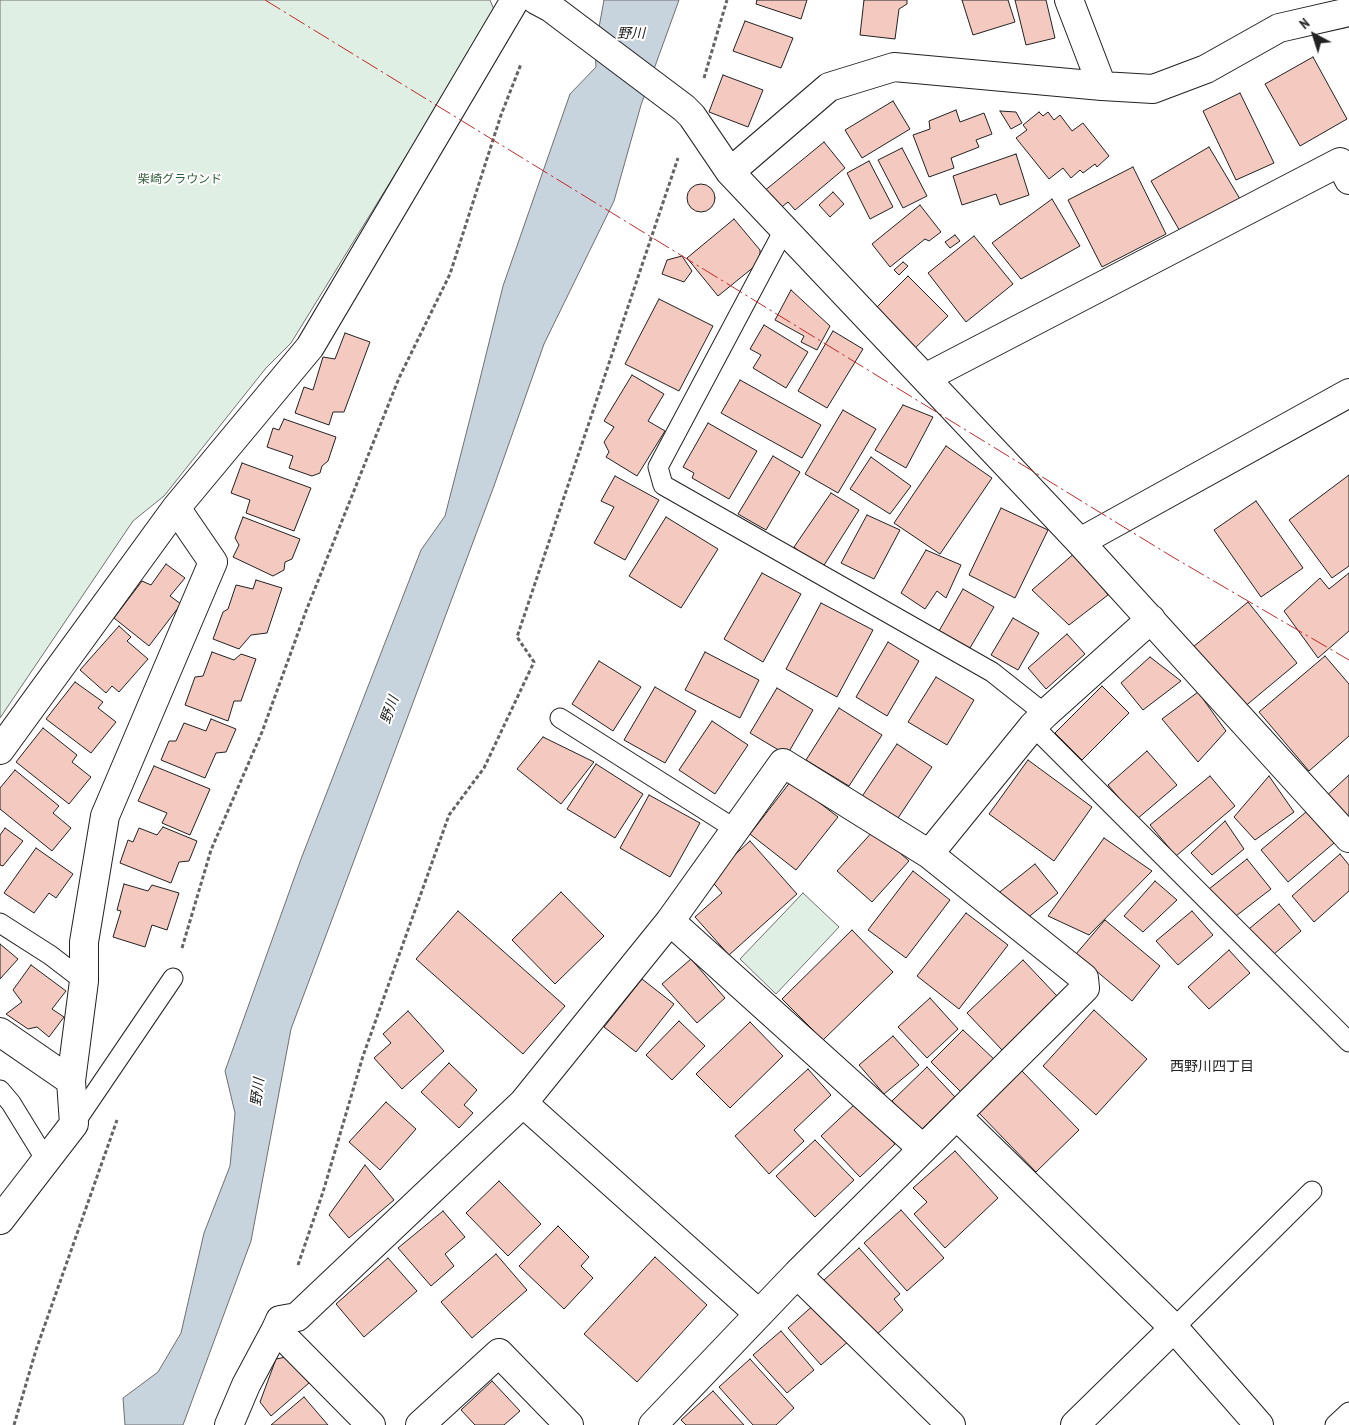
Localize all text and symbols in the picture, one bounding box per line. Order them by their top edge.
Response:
north arrow [1289,10,1339,60]
text: N [1296,14,1313,33]
water label: 野川 [617,26,645,42]
park label: 柴崎グラウンド [138,173,222,187]
water label: 野川 [377,694,403,726]
district label: 西野川四丁目 [1170,1059,1254,1075]
water label: 野川 [248,1077,268,1107]

